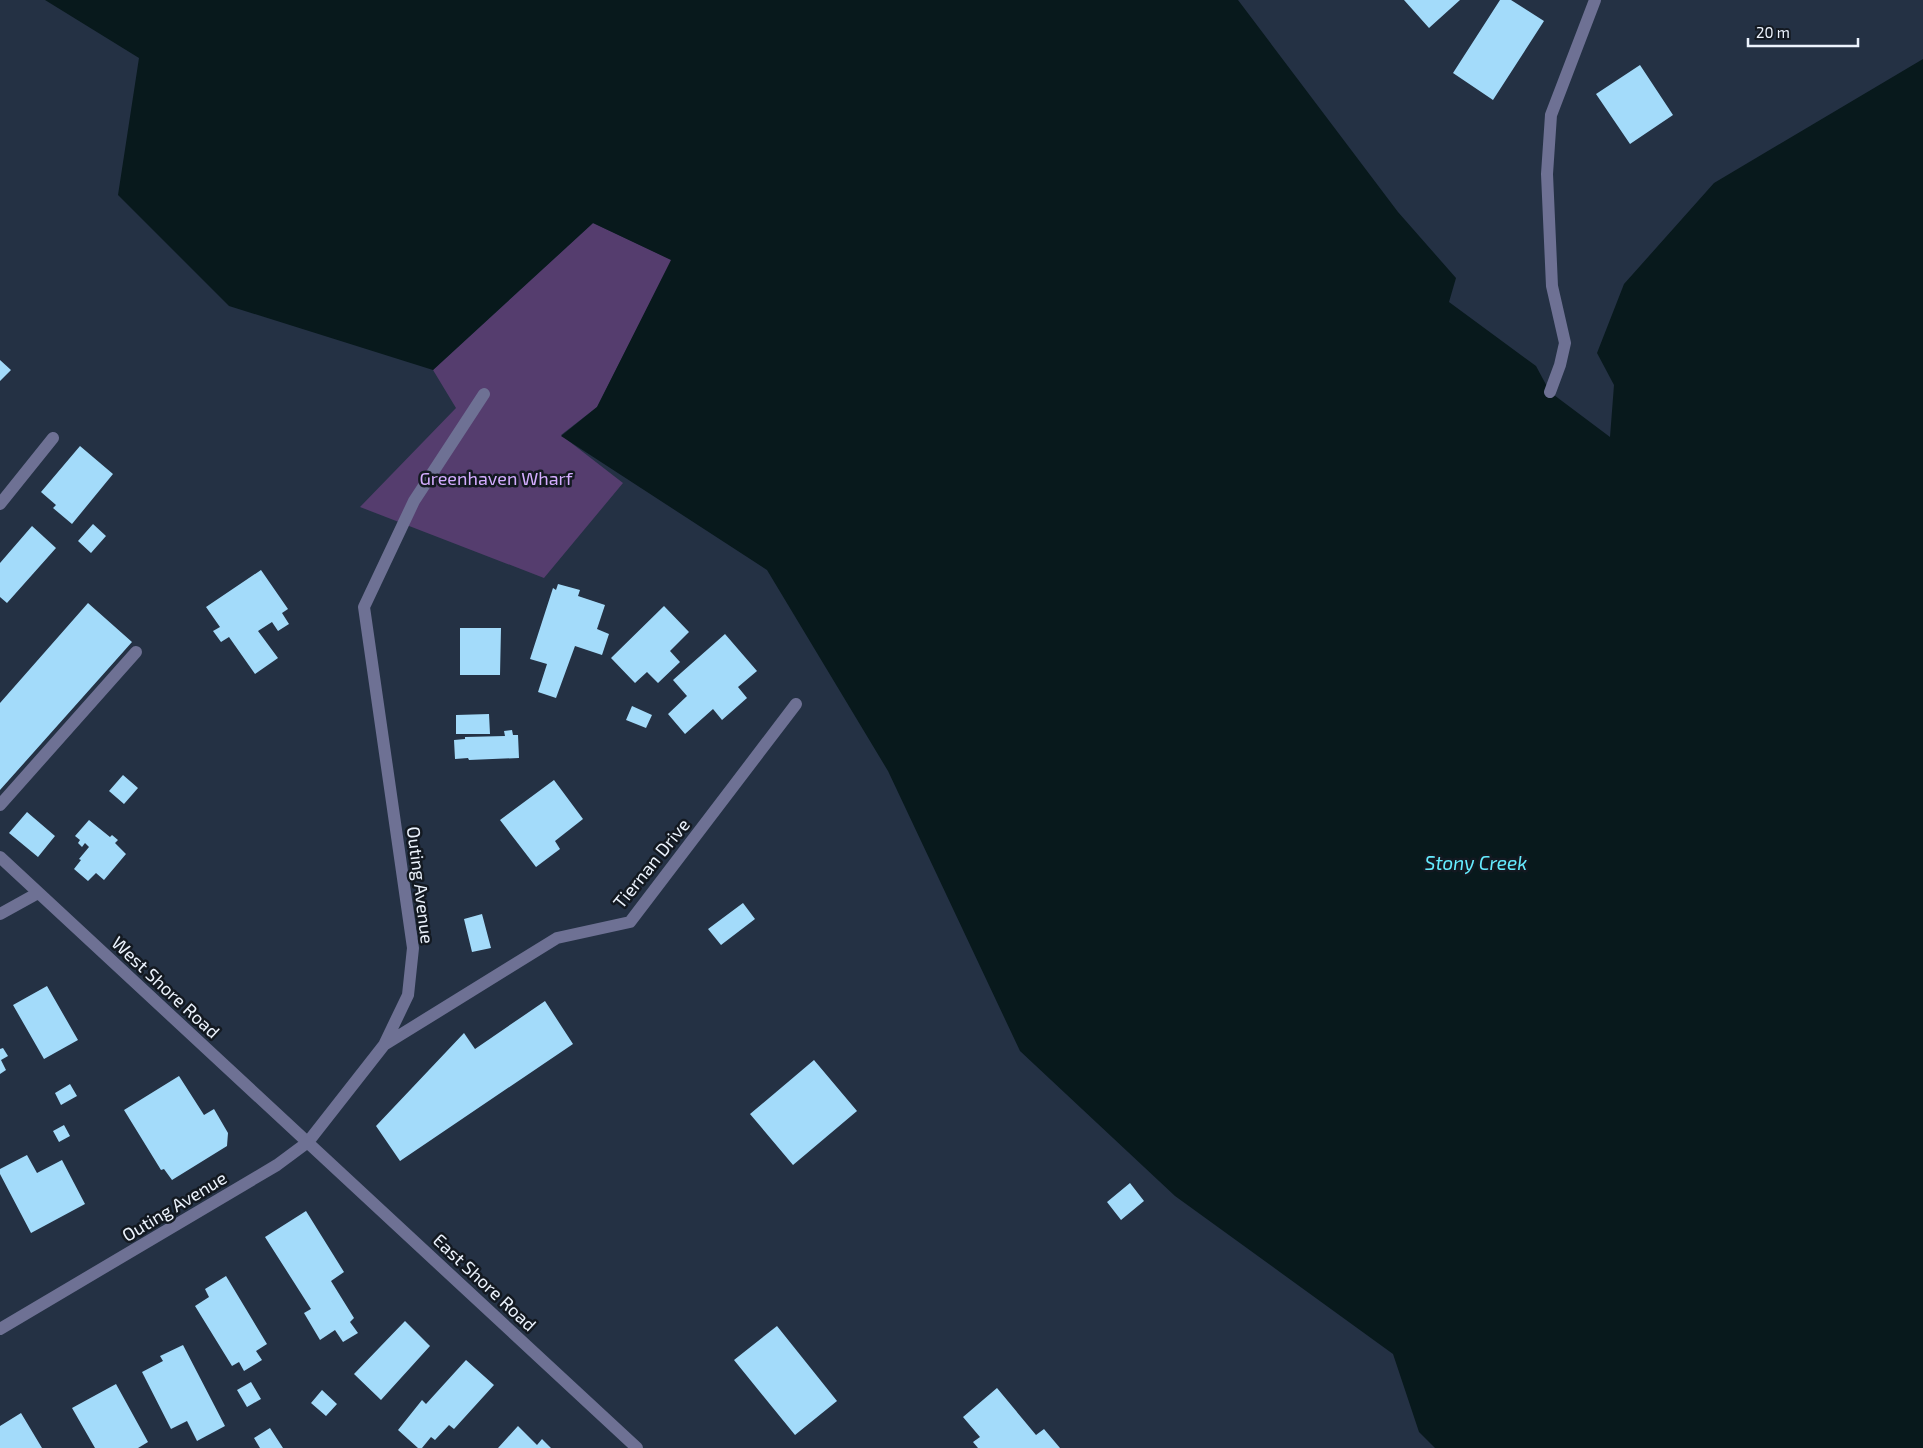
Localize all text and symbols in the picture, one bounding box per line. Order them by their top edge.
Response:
scale bar [1748,15,1858,47]
text: 20 m [1756,23,1790,41]
park label: Greenhaven Wharf [419,467,574,489]
street label: Tiernan Drive [608,814,694,912]
street label: Outing Avenue [403,825,439,945]
water label: Stony Creek [1425,851,1527,875]
street label: West Shore Road [108,931,224,1043]
street label: Outing Avenue [118,1166,230,1246]
street label: East Shore Road [429,1229,541,1335]

